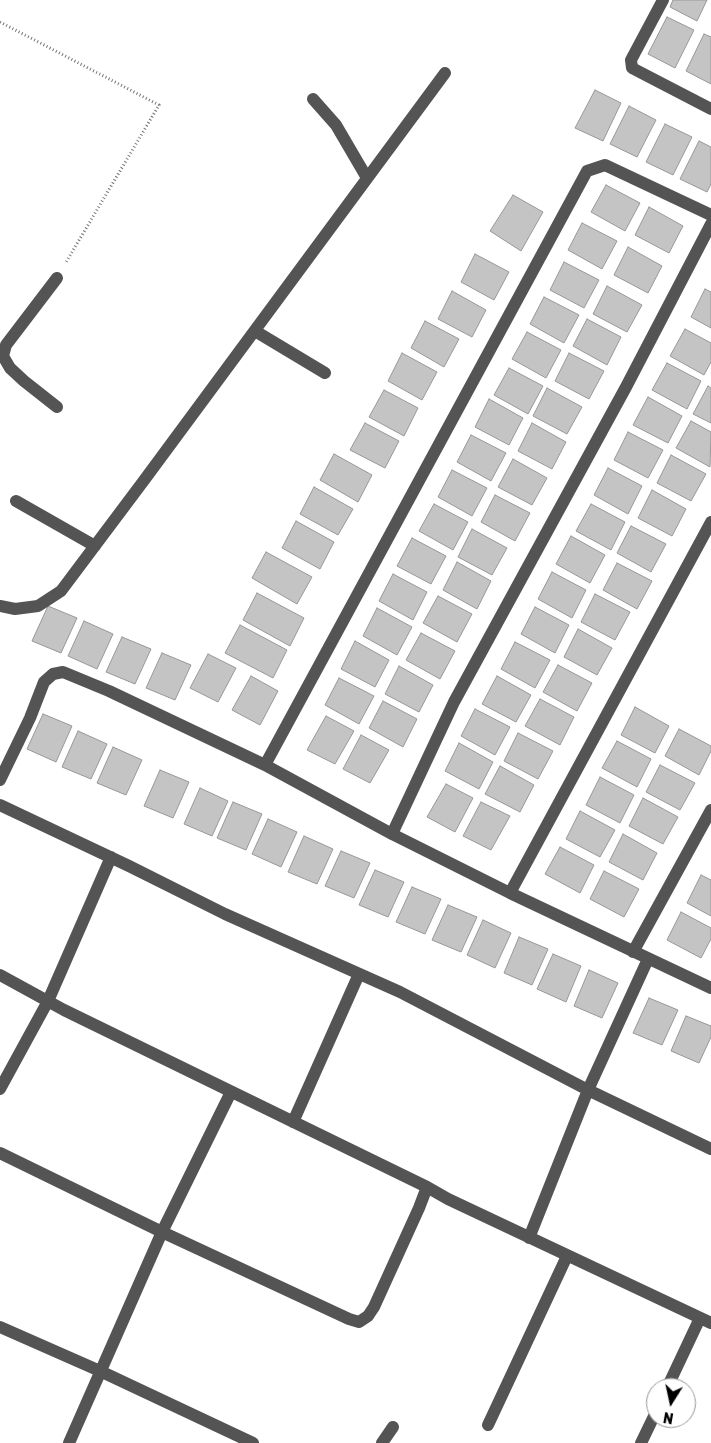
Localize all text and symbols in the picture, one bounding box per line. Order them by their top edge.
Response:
north arrow [646,1378,696,1428]
text: N [662,1408,675,1427]

